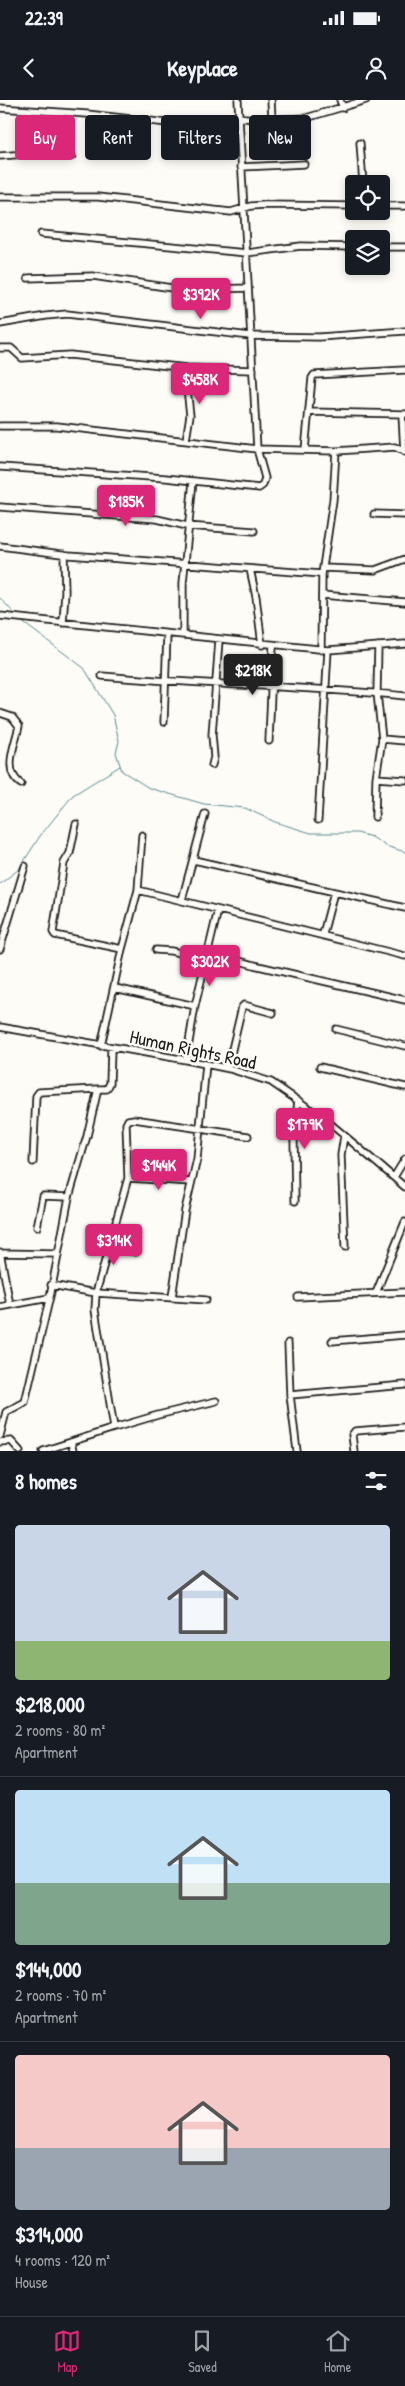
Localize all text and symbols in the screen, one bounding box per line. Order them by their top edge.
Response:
text: 22:39 [25,5,63,31]
text: Keyplace [167,53,238,83]
icon: back [15,54,43,82]
icon: person [362,54,390,82]
chip: Buy [15,115,75,160]
chip: Rent [85,115,151,160]
chip: Filters [161,115,239,160]
chip: New [249,115,311,160]
map controls [345,175,390,275]
button: locate [345,175,390,220]
button: layers [345,230,390,275]
pin: $392K [166,278,236,320]
text: $392K [182,283,220,305]
pin: $458K [165,362,235,405]
text: $458K [182,368,218,390]
pin: $185K [91,484,161,527]
text: $185K [108,490,144,512]
pin: $218K [218,654,288,696]
text: $218K [235,659,271,681]
pin: $302K [175,944,245,987]
text: $302K [191,950,229,972]
street label: Human Rights Road [127,1023,259,1075]
pin: $179K [270,1108,340,1150]
text: $179K [287,1113,323,1135]
pin: $144K [124,1148,194,1191]
text: $144K [142,1154,176,1176]
pin: $314K [79,1224,149,1266]
text: $314K [96,1229,132,1251]
text: 8 homes [15,1467,77,1496]
icon: filters [362,1467,390,1495]
icon: home [158,1557,248,1647]
text: $218,000 [15,1690,85,1719]
text: 2 rooms · 80 m² [15,1719,105,1741]
text: Apartment [15,1741,78,1763]
icon: home [158,1823,248,1913]
text: $144,000 [15,1955,82,1984]
text: 2 rooms · 70 m² [15,1984,106,2006]
text: Apartment [15,2006,78,2028]
icon: home [158,2088,248,2178]
text: $314,000 [15,2220,83,2249]
text: 4 rooms · 120 m² [15,2249,110,2271]
text: House [15,2271,48,2293]
tab: Map [53,2327,81,2376]
tab: Saved [188,2327,217,2376]
tab: Home [324,2327,352,2376]

